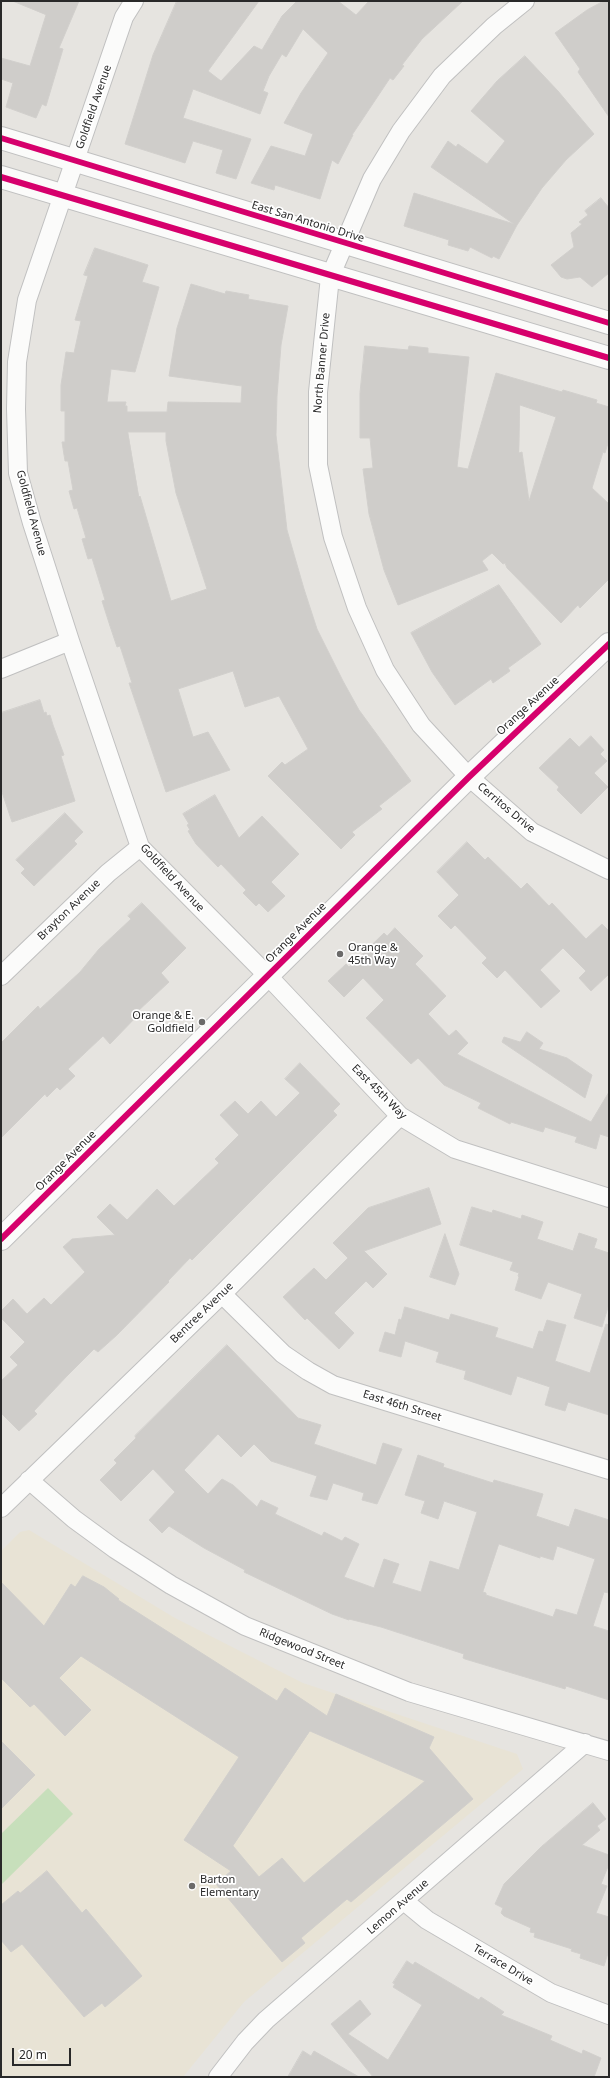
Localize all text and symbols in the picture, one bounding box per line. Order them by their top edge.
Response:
street label: Goldfield Avenue [73,63,115,151]
street label: East San Antonio Drive [250,199,366,245]
street label: North Banner Drive [311,312,333,414]
street label: Goldfield Avenue [13,469,49,557]
street label: Orange Avenue [494,674,562,738]
street label: Cerritos Drive [475,780,537,836]
street label: Goldfield Avenue [137,841,207,915]
street label: Brayton Avenue [35,877,103,943]
street label: Orange Avenue [263,900,329,966]
place label: Orange & 45th Way [348,941,398,967]
marker: Orange & 45th Way [335,949,345,959]
place label: Orange & E. Goldfield [132,1009,194,1035]
marker: Orange & E. Goldfield [197,1017,207,1027]
street label: East 45th Way [349,1062,409,1122]
street label: Orange Avenue [33,1128,99,1194]
street label: Bentree Avenue [168,1280,236,1346]
street label: East 46th Street [361,1388,443,1424]
street label: Ridgewood Street [257,1626,347,1672]
place label: Barton Elementary [200,1873,259,1899]
street label: Lemon Avenue [365,1877,431,1937]
marker: Barton Elementary [187,1881,197,1891]
street label: Terrace Drive [470,1942,536,1988]
scale bar [14,2040,73,2066]
text: 20 m [19,2046,47,2063]

